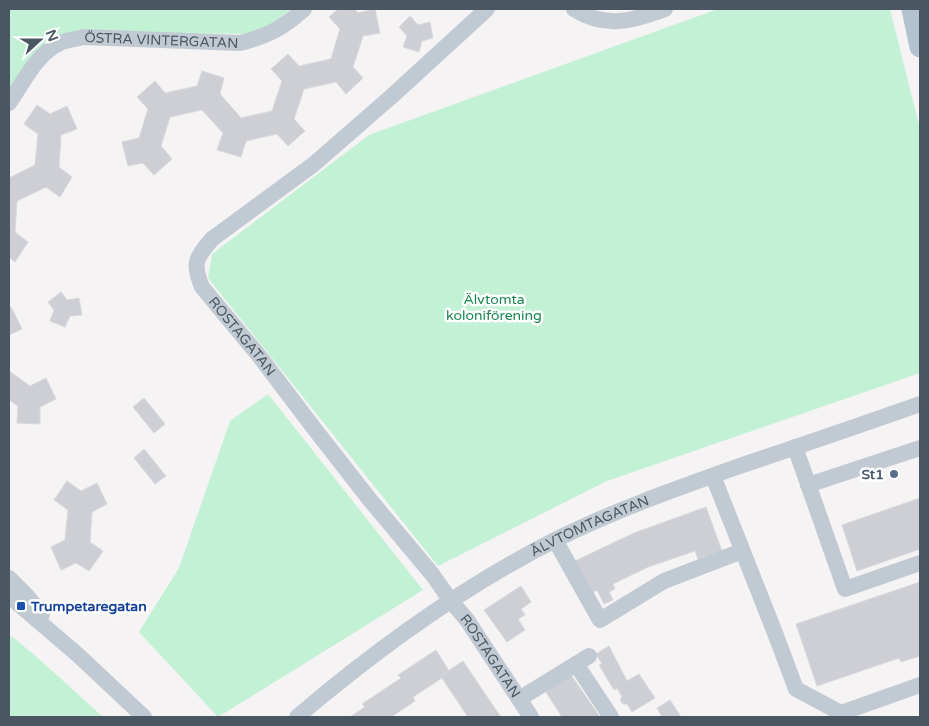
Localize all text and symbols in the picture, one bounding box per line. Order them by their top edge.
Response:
north arrow [15,15,65,65]
text: N [42,27,62,44]
street label: ÖSTRA VINTERGATAN [84,29,239,52]
park label: Älvtomta koloniförening [446,291,542,324]
street label: ROSTAGATAN [205,294,279,379]
place label: St1 [862,466,884,483]
marker: St1 [888,468,900,480]
street label: ÄLVTOMTAGATAN [527,492,652,560]
place label: Trumpetaregatan [30,598,147,615]
marker: Trumpetaregatan [15,600,27,612]
street label: ROSTAGATAN [456,611,524,701]

